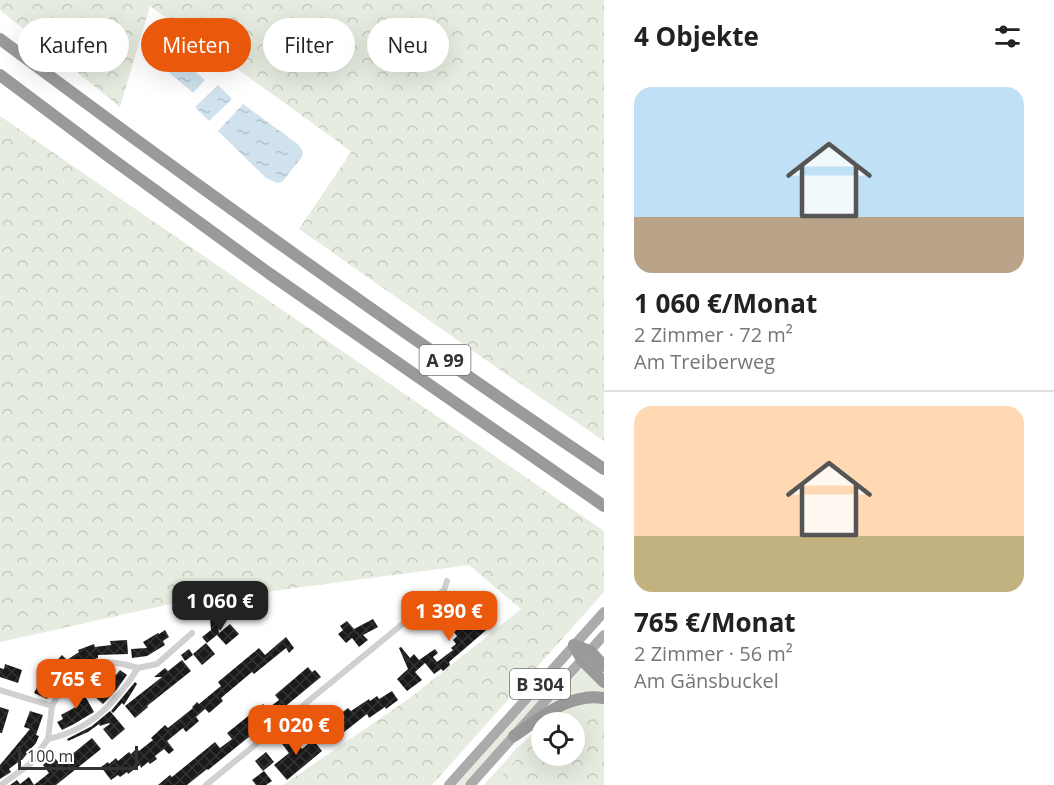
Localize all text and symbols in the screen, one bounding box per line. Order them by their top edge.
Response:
chip: Kaufen [18,18,129,72]
chip: Mieten [141,18,251,72]
chip: Filter [263,18,355,72]
chip: Neu [367,18,449,72]
text: 4 Objekte [634,18,759,54]
icon: filters [991,20,1024,53]
icon: home [775,126,883,234]
text: 1 060 €/Monat [634,285,817,321]
text: 2 Zimmer · 72 m² [634,321,793,348]
road number: A 99 [420,345,470,375]
text: Am Treiberweg [634,348,775,375]
icon: home [775,445,883,553]
pin: 1 060 € [165,581,275,632]
text: 1 060 € [186,587,254,614]
pin: 1 390 € [394,591,504,642]
text: 1 390 € [415,597,483,624]
text: 765 €/Monat [634,604,796,640]
text: 2 Zimmer · 56 m² [634,640,793,667]
pin: 765 € [34,659,118,710]
text: 765 € [51,665,101,692]
text: Am Gänsbuckel [634,667,779,694]
road number: B 304 [510,669,570,699]
pin: 1 020 € [241,705,351,756]
text: 1 020 € [262,711,330,738]
map controls [531,712,585,766]
button: locate [531,712,585,766]
scale bar [18,743,138,770]
text: 100 m [27,745,73,767]

